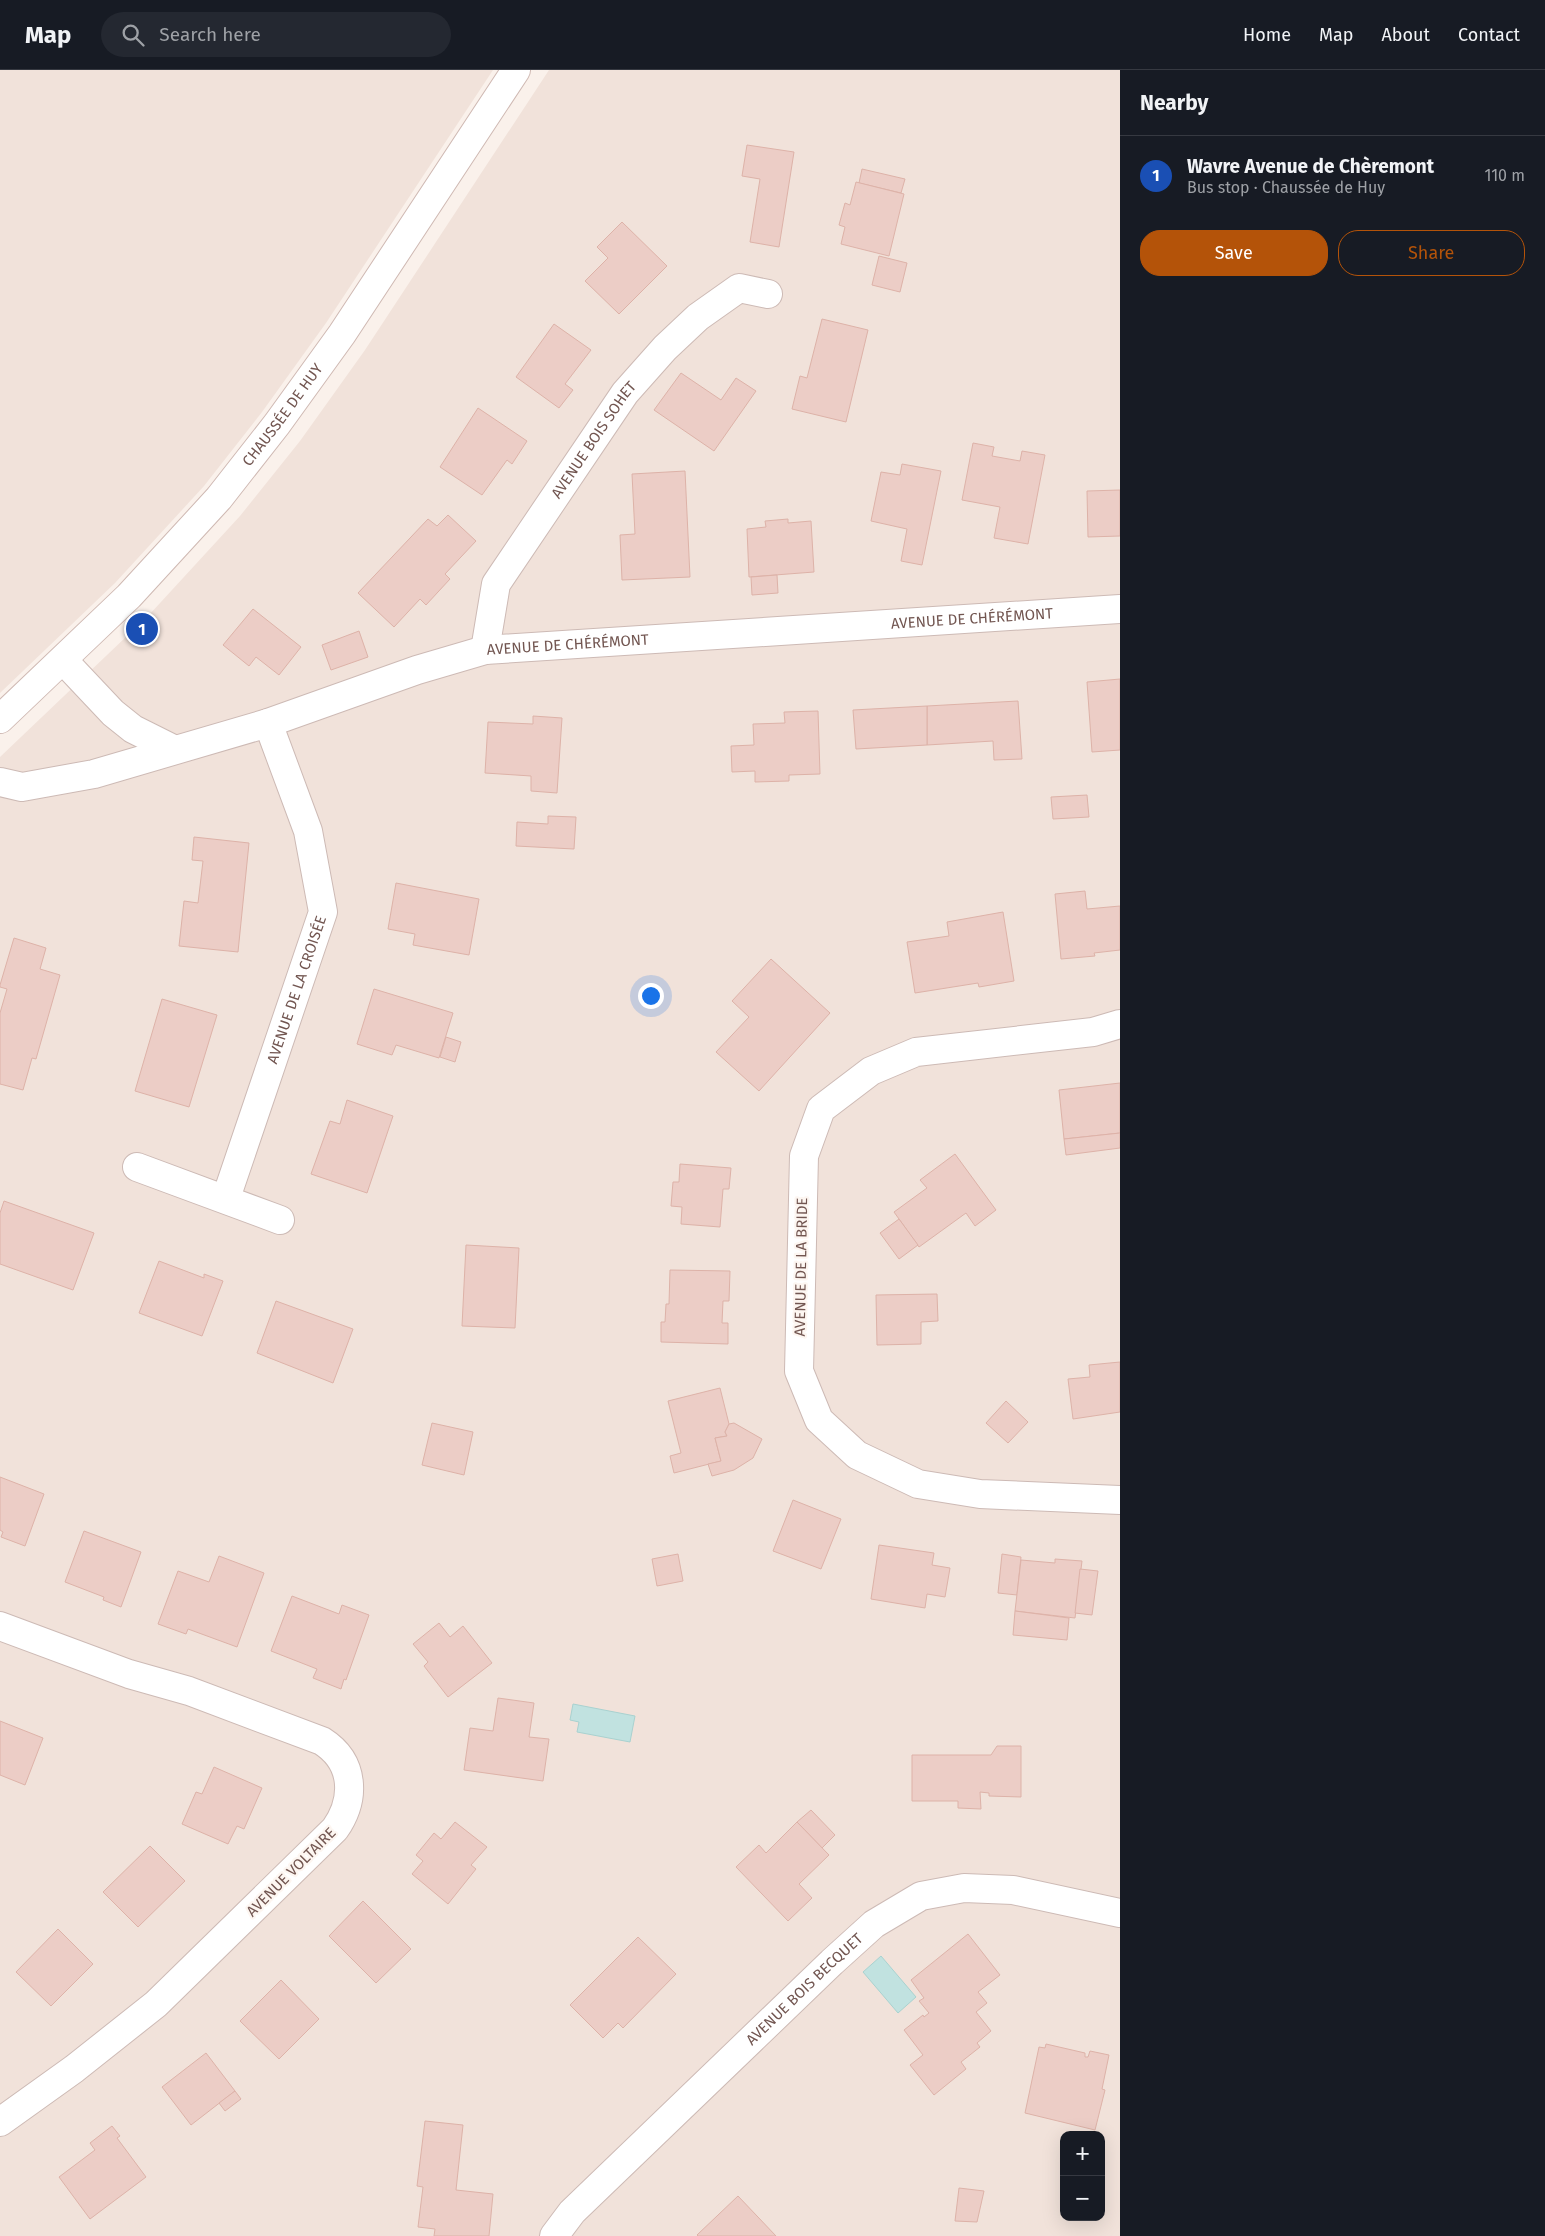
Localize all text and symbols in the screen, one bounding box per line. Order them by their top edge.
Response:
search box [101,12,451,57]
text: Map [25,21,71,49]
icon: search [119,21,147,49]
text: Search here [159,23,261,46]
text: Home [1243,24,1291,46]
text: Map [1319,24,1353,46]
text: About [1381,24,1430,46]
text: Contact [1458,24,1520,46]
text: Nearby [1140,90,1208,116]
text: Wavre Avenue de Chèremont [1187,155,1434,178]
text: 1 [1152,166,1160,185]
text: 110 m [1484,166,1525,185]
text: Bus stop · Chaussée de Huy [1187,178,1385,197]
button: Save [1140,230,1328,276]
button: Share [1338,230,1525,276]
street label: CHAUSSÉE DE HUY [238,360,327,470]
street label: AVENUE BOIS SOHET [547,378,640,502]
street label: AVENUE DE CHÉRÉMONT [890,604,1054,633]
pin: 1 [126,610,158,648]
street label: AVENUE DE CHÉRÉMONT [486,630,650,659]
street label: AVENUE DE LA CROISÉE [263,913,330,1066]
your location [638,983,664,1009]
street label: AVENUE DE LA BRIDE [791,1197,811,1337]
street label: AVENUE VOLTAIRE [243,1824,339,1920]
street label: AVENUE BOIS BECQUET [742,1929,867,2049]
map controls [1060,2131,1105,2221]
button: + [1060,2131,1105,2176]
button: − [1060,2176,1105,2221]

